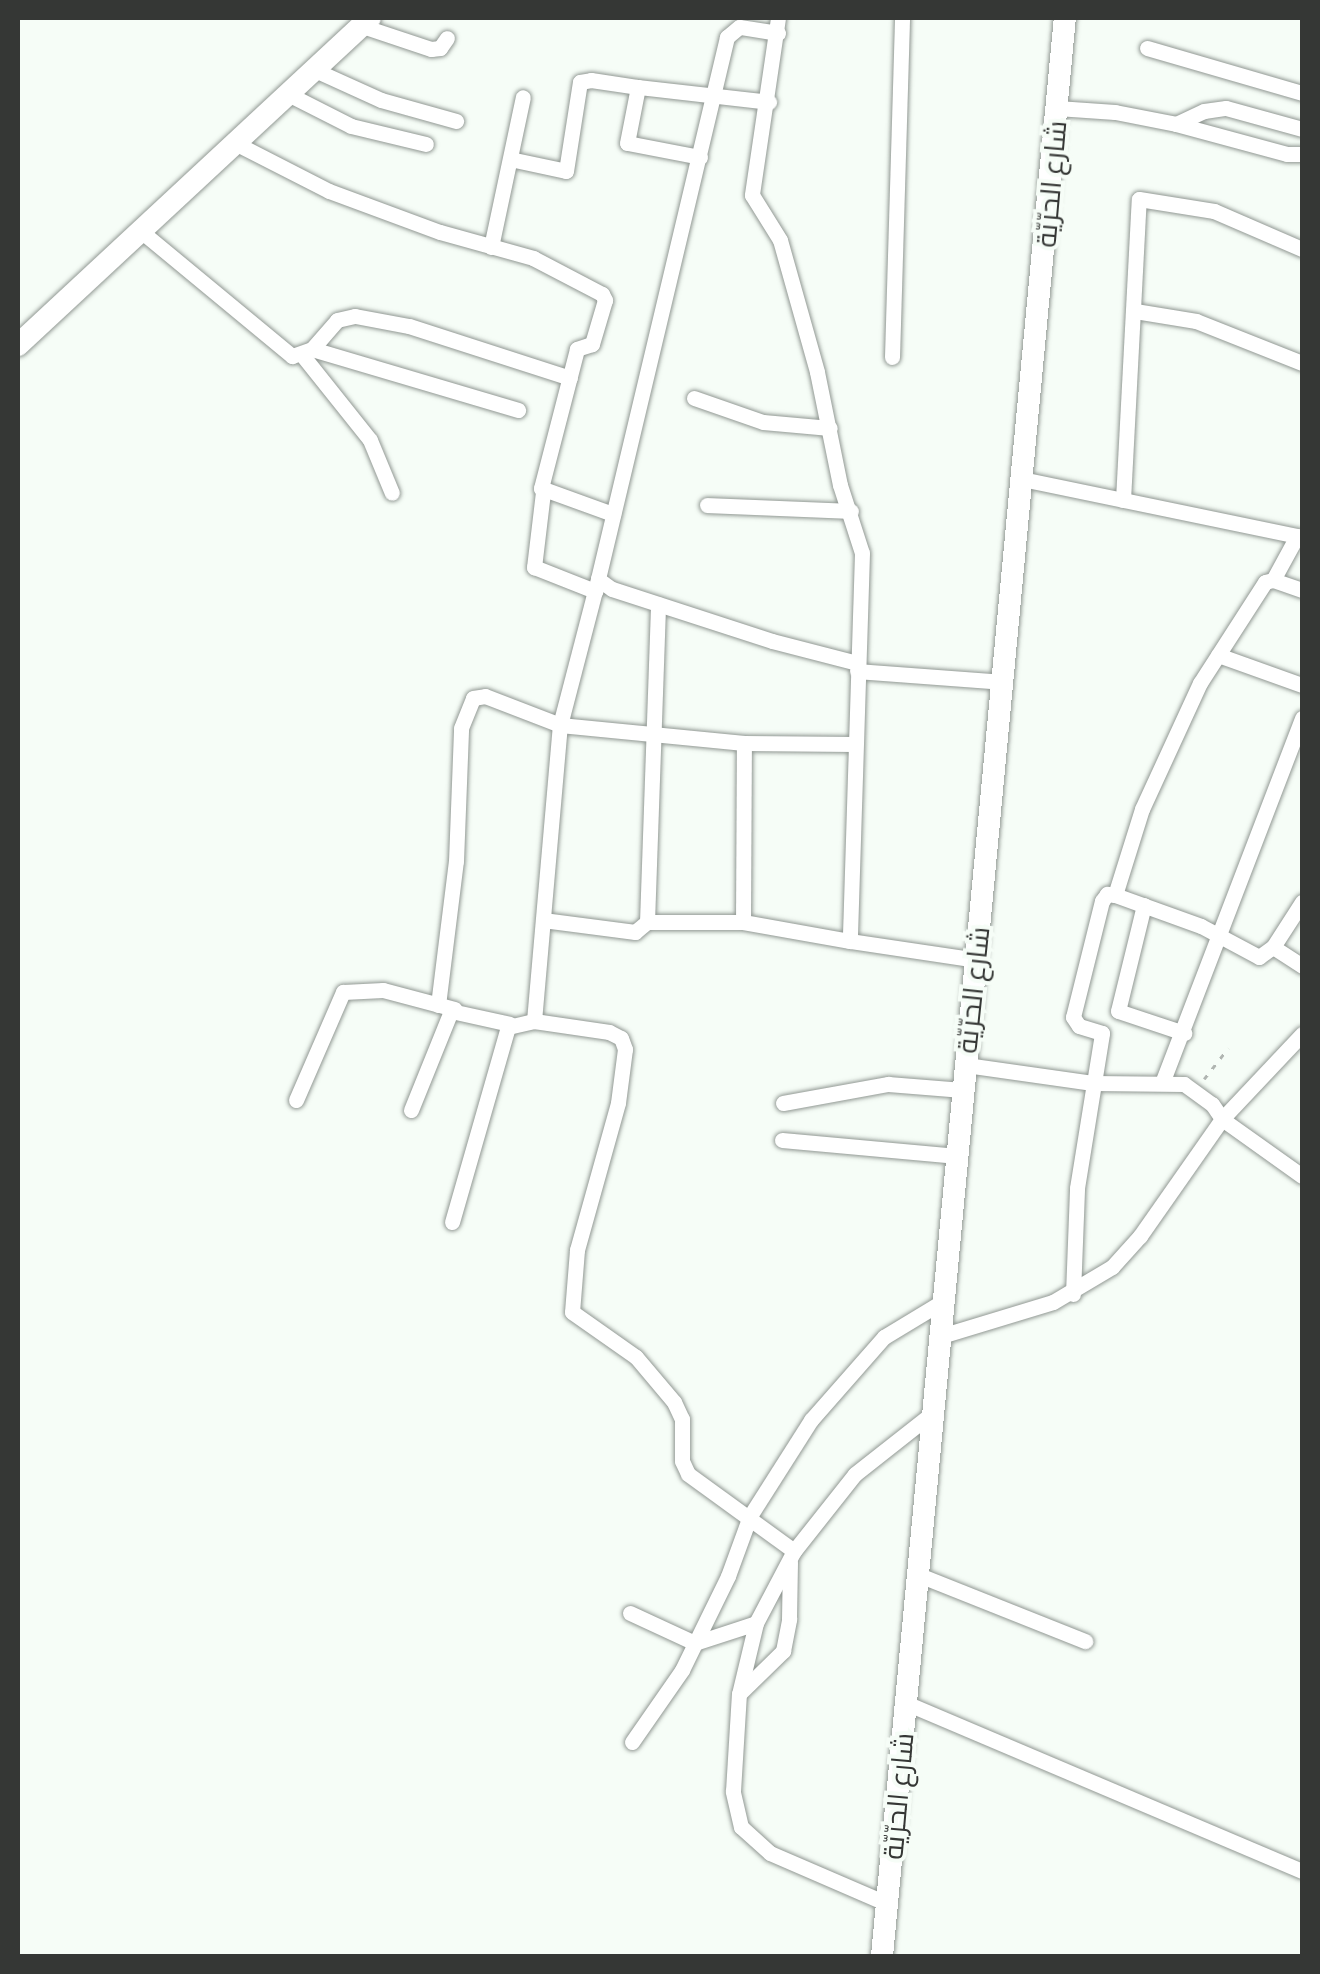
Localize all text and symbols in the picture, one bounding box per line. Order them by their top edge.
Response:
street label: شارع الحرّيّة [1029,119,1073,249]
street label: شارع الحرّيّة [950,925,996,1055]
street label: شارع الحرّيّة [876,1731,920,1861]

